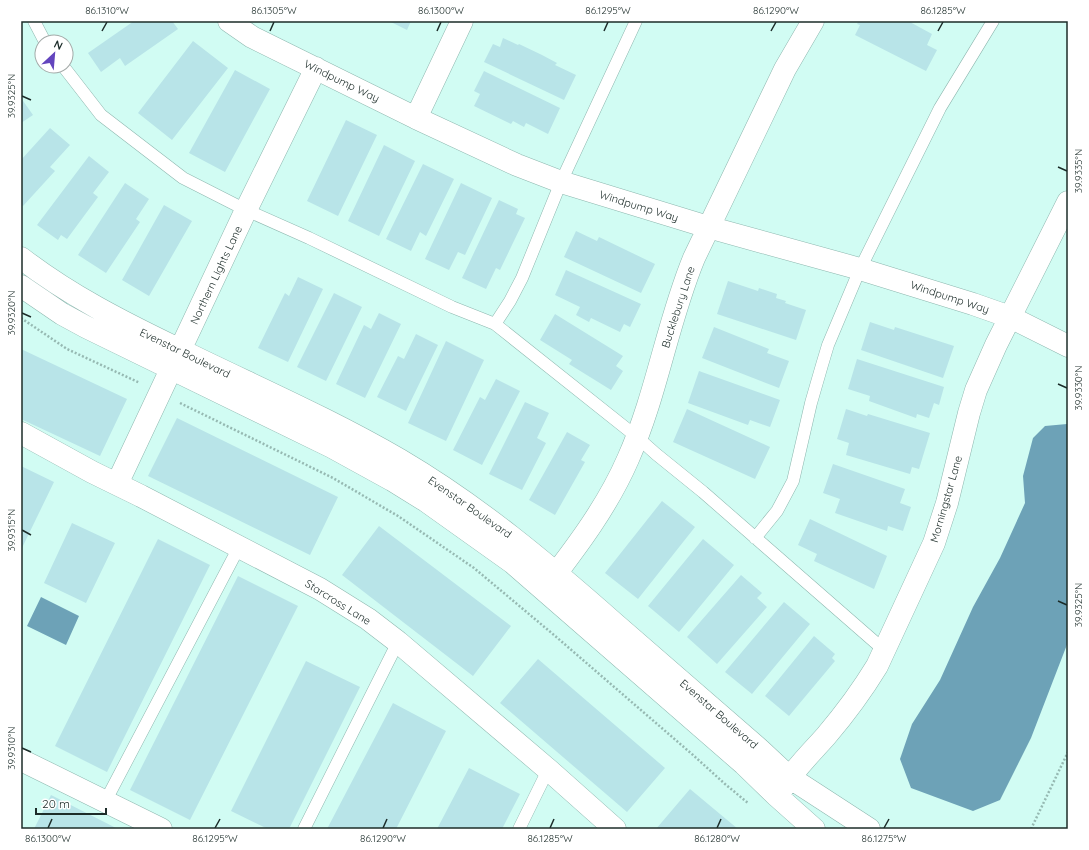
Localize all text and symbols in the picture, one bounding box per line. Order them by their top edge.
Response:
text: 86.1310°W [85,4,129,17]
text: 86.1305°W [251,4,297,17]
text: 86.1300°W [418,4,464,17]
text: 86.1295°W [585,4,631,17]
text: 86.1290°W [753,4,799,17]
text: 86.1285°W [920,4,966,17]
north arrow [34,34,74,74]
text: N [52,37,65,53]
street label: Windpump Way [302,57,382,105]
text: 39.9325°N [5,74,18,118]
text: 39.9335°N [1072,149,1085,193]
street label: Windpump Way [598,187,680,225]
street label: Northern Lights Lane [187,223,245,327]
street label: Bucklebury Lane [658,264,698,350]
street label: Windpump Way [909,278,991,316]
text: 39.9320°N [5,290,18,336]
street label: Evenstar Boulevard [137,325,233,381]
text: 39.9330°N [1072,366,1085,410]
street label: Morningstar Lane [927,454,965,544]
street label: Evenstar Boulevard [425,473,515,541]
text: 39.9315°N [5,509,18,551]
street label: Starcross Lane [302,576,374,628]
text: 39.9325°N [1072,583,1085,627]
street label: Evenstar Boulevard [677,676,761,752]
text: 39.9310°N [5,726,18,770]
scale bar [36,790,106,816]
text: 20 m [42,796,70,811]
text: 86.1300°W [25,832,71,845]
text: 86.1295°W [192,832,238,845]
text: 86.1290°W [360,832,406,845]
text: 86.1285°W [527,832,573,845]
text: 86.1280°W [694,832,740,845]
text: 86.1275°W [862,832,907,845]

